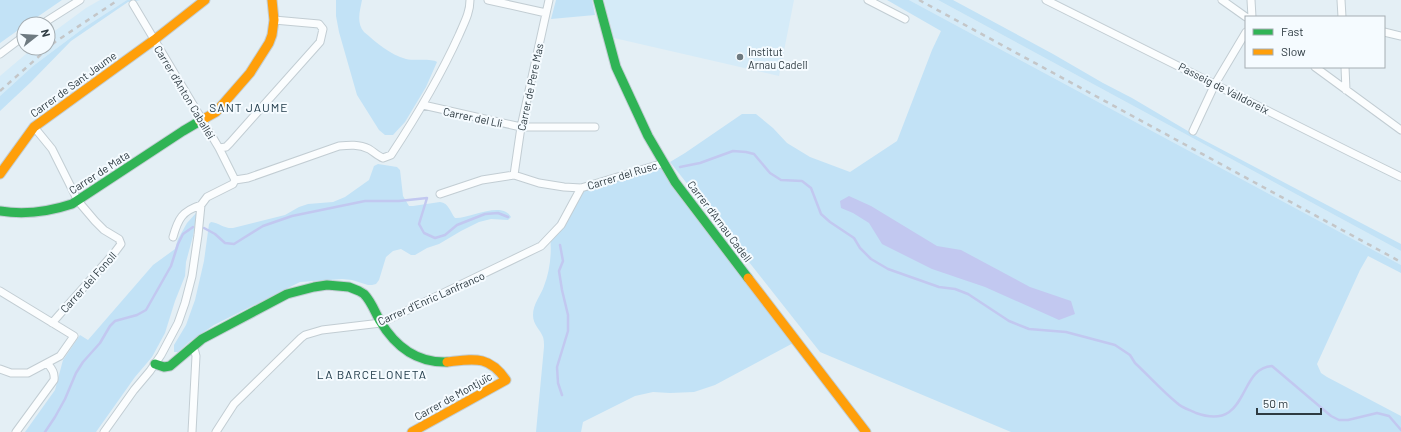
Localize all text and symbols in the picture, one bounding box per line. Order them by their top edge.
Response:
north arrow [16,16,56,56]
legend [1245,16,1385,68]
text: Fast [1281,24,1304,38]
text: N [39,28,53,38]
street label: Carrer de Pere Mas [514,42,546,132]
street label: Carrer d'Anton Caballéi [152,43,218,141]
text: Slow [1281,44,1306,58]
place label: Institut Arnau Cadell [748,45,807,71]
street label: Carrer de Sant Jaume [27,48,119,120]
marker: Institut Arnau Cadell [735,52,745,62]
street label: Passeig de Valldoreix [1177,60,1271,116]
district label: SANT JAUME [209,100,289,114]
street label: Carrer del Lli [442,104,504,130]
street label: Carrer de Mata [66,148,132,196]
street label: Carrer del Rusc [585,158,659,192]
street label: Carrer d'Arnau Cadell [685,178,755,264]
street label: Carrer del Fonoll [57,249,119,315]
street label: Carrer d'Enric Lanfranco [375,268,487,328]
district label: LA BARCELONETA [317,367,427,381]
street label: Carrer de Montjuïc [412,369,494,423]
scale bar [1257,390,1321,416]
text: 50 m [1263,396,1288,410]

